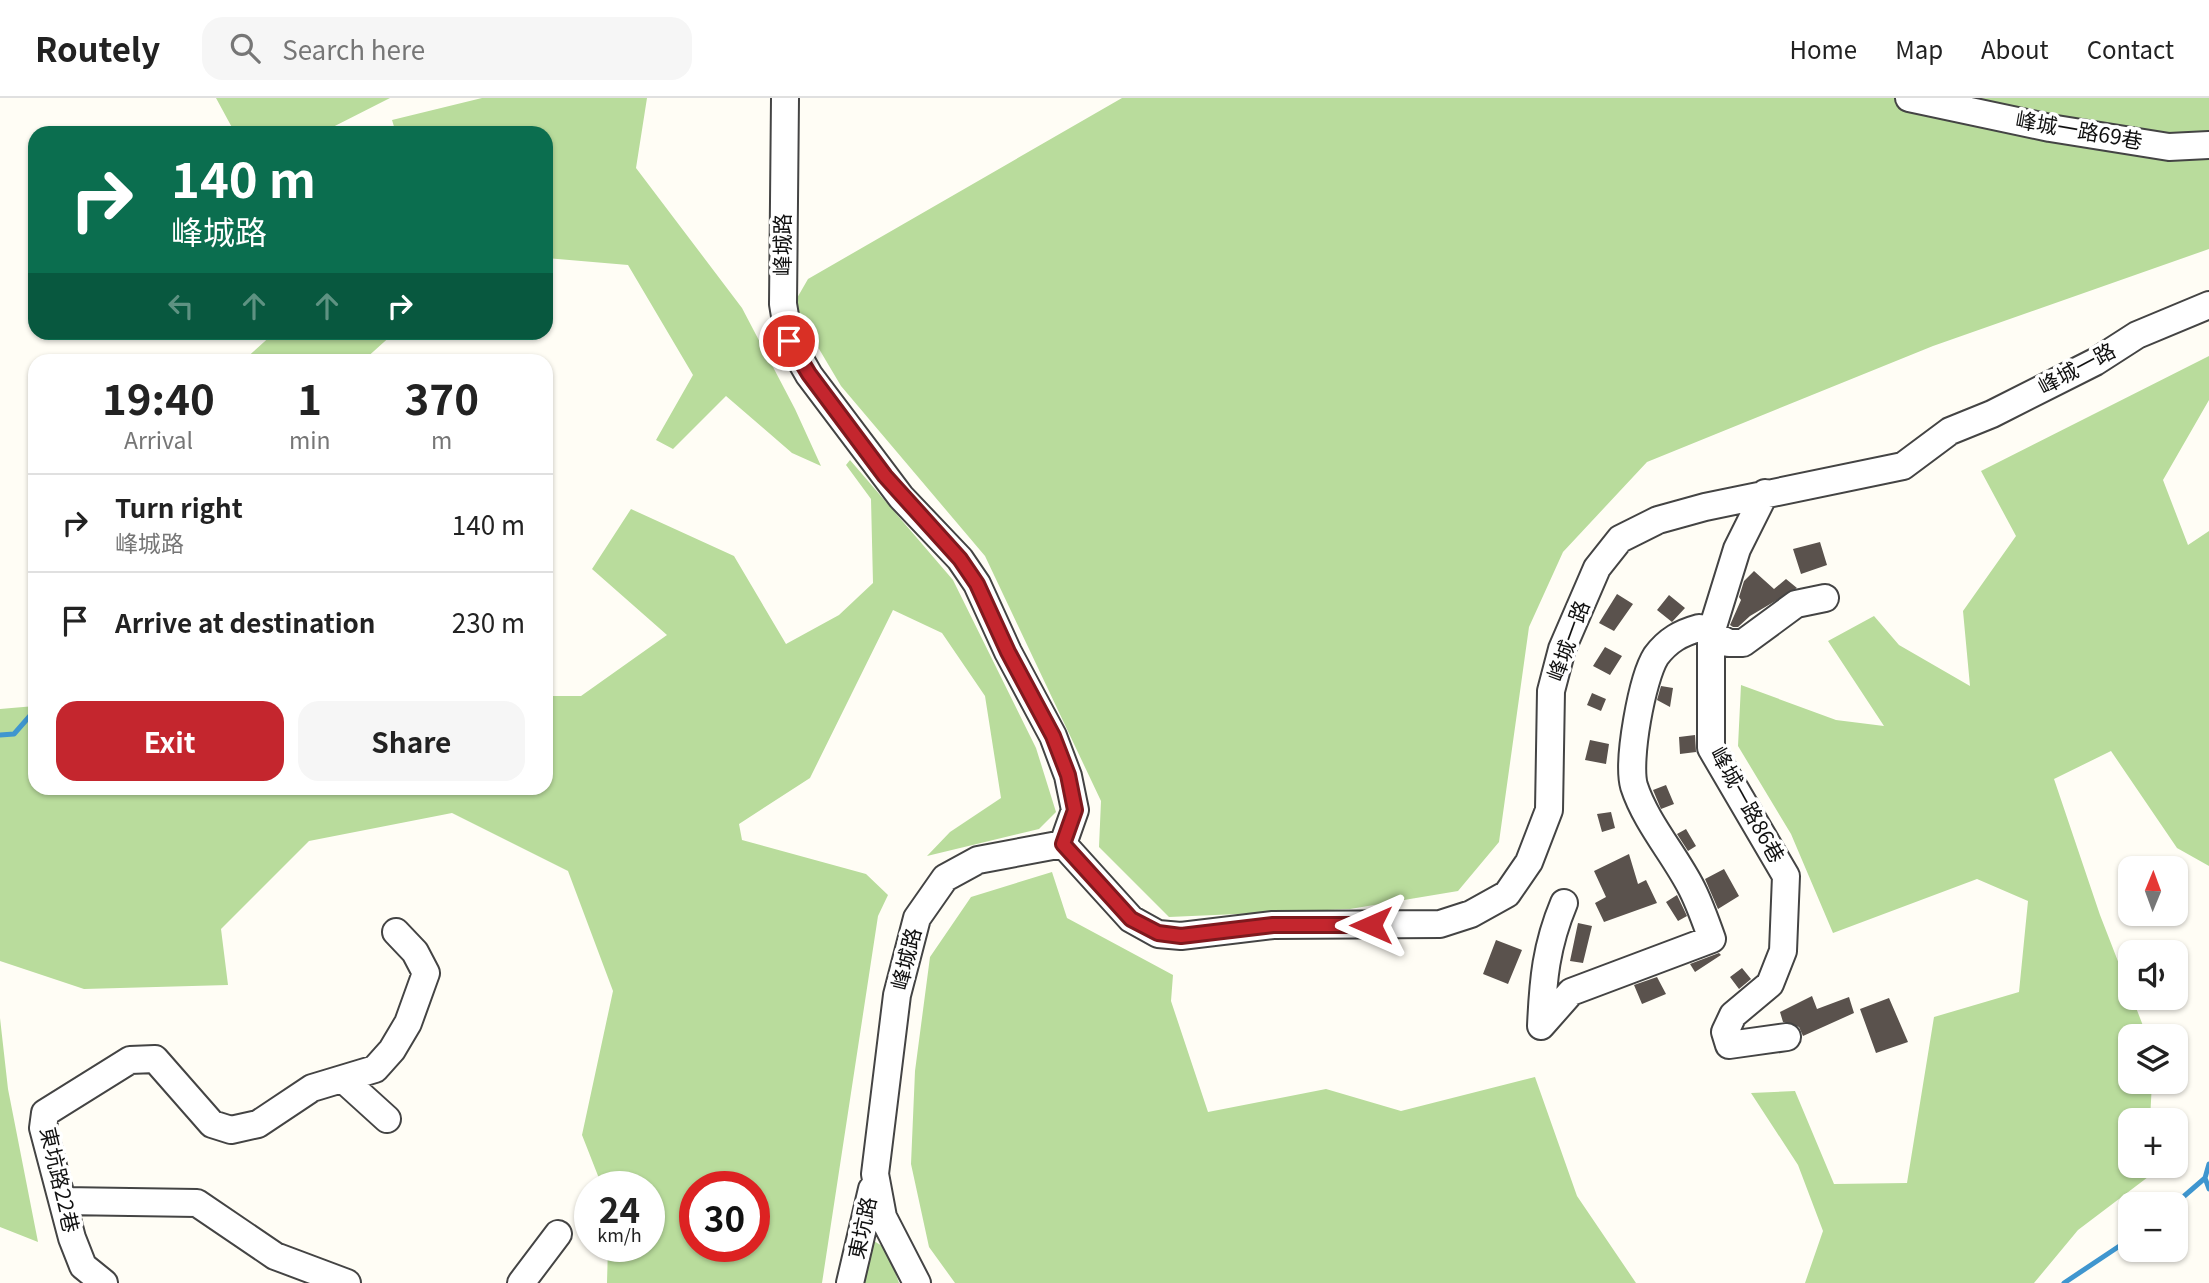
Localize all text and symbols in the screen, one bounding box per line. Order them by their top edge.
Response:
search box [202,17,692,80]
text: Routely [35,24,160,72]
icon: search [226,29,264,67]
text: Search here [282,30,425,67]
text: Home [1790,31,1857,66]
text: Map [1895,31,1943,66]
text: About [1981,31,2049,66]
text: Contact [2087,31,2174,66]
street label: 峰城一路69巷 [2014,103,2145,155]
text: 140 m [171,141,316,212]
icon: right [56,154,147,245]
text: 峰城路 [171,207,267,253]
street label: 峰城路 [766,214,796,277]
icon: left [162,287,200,325]
icon: ahead [235,287,273,325]
icon: ahead [308,287,346,325]
icon: right [381,287,419,325]
pin [759,311,819,371]
icon: arrive [770,322,808,360]
street label: 峰城一路 [2032,334,2120,400]
text: 19:40 [102,366,215,427]
text: 1 [297,366,322,427]
text: 370 [405,366,479,427]
text: Arrival [124,422,193,456]
text: min [289,422,331,456]
text: m [431,422,452,456]
text: Turn right [115,488,243,525]
icon: right [56,504,94,542]
text: 140 m [452,505,525,542]
text: 峰城路 [115,525,184,559]
street label: 峰城一路 [1539,596,1596,685]
icon: arrive [56,602,94,640]
text: Arrive at destination [115,603,376,640]
text: 230 m [452,603,525,640]
button: Exit [56,701,284,781]
button: Share [298,701,525,781]
street label: 峰城一路86巷 [1705,741,1793,867]
north arrow [2118,856,2188,926]
map controls [2118,856,2188,1262]
position arrow [1334,888,1408,962]
street label: 峰城路 [883,924,927,993]
button: sound [2118,940,2188,1010]
button: layers [2118,1024,2188,1094]
button: + [2118,1108,2188,1178]
street label: 東坑路22巷 [34,1124,88,1235]
speed limit sign: 30 [679,1171,770,1262]
text: 24 [599,1182,640,1233]
button: − [2118,1192,2188,1262]
street label: 東坑路 [840,1194,882,1262]
text: km/h [597,1221,642,1247]

